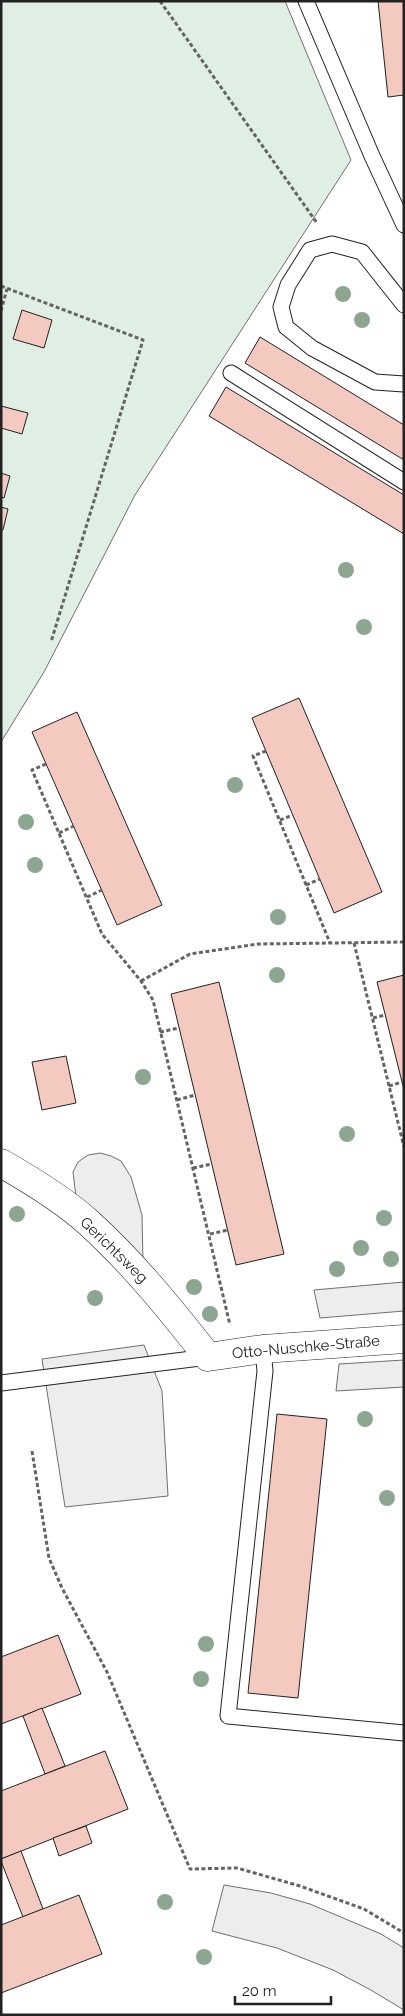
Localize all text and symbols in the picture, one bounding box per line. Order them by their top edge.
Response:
street label: Gerichtsweg [76,1213,152,1287]
street label: Otto-Nuschke-Straße [231,1332,381,1362]
scale bar [235,1974,331,2006]
text: 20 m [242,1982,277,2000]

